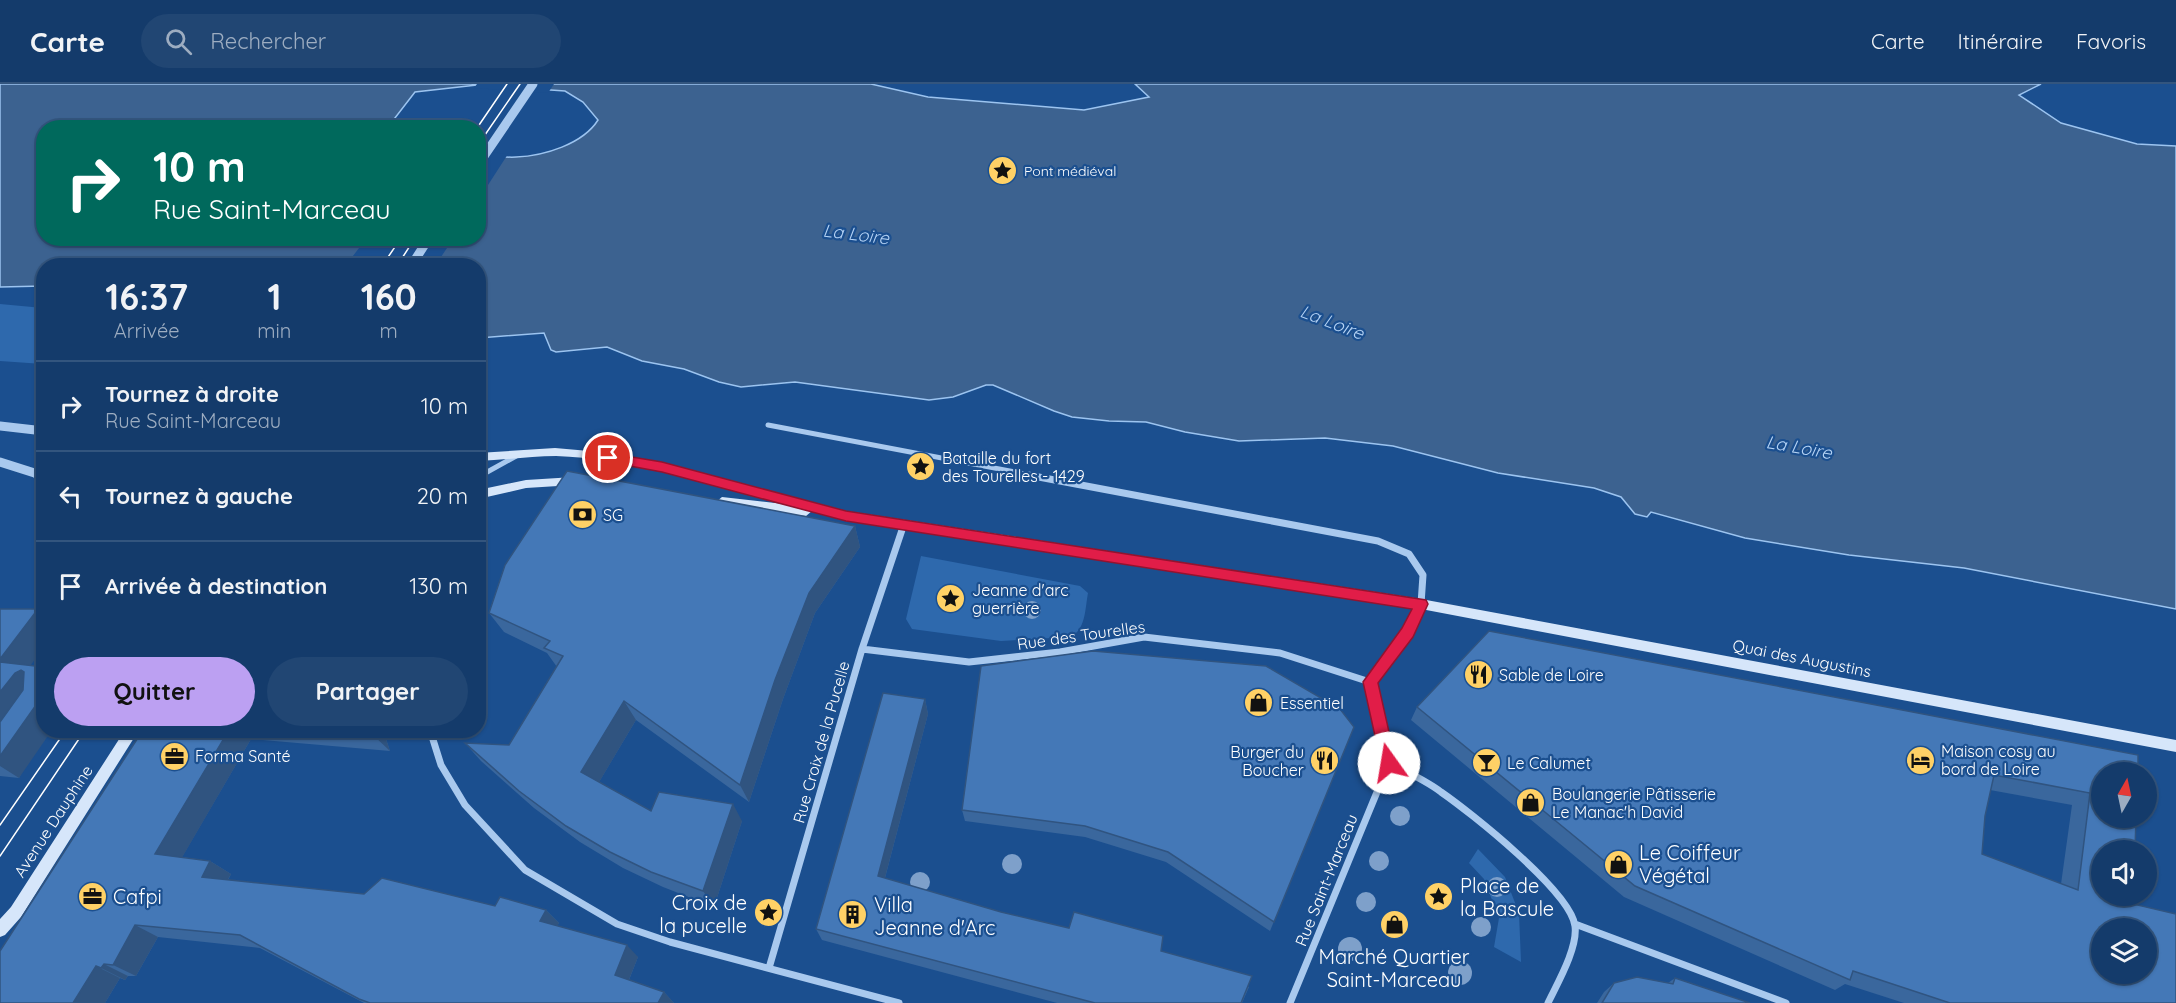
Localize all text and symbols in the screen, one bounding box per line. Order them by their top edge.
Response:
search box [141,14,561,68]
text: Carte [30,24,105,59]
icon: search [162,25,195,58]
text: Rechercher [210,27,326,55]
text: Carte [1871,28,1925,54]
text: Itinéraire [1958,28,2043,54]
text: Favoris [2076,28,2146,54]
text: 10 m [153,140,246,193]
icon: right [54,144,132,222]
place icon: Pont médiéval [987,155,1019,187]
place label: Pont médiéval [1024,162,1116,180]
text: Rue Saint-Marceau [153,192,391,226]
water label: La Loire [822,219,891,250]
text: 16:37 [105,274,188,319]
text: 1 [267,274,281,319]
text: 160 [361,274,417,319]
water label: La Loire [1297,299,1368,345]
text: Arrivée [114,318,180,343]
text: min [257,318,291,343]
text: m [380,318,398,343]
text: Tournez à droite [105,380,279,408]
icon: right [54,390,87,423]
text: 10 m [421,392,468,420]
text: Rue Saint-Marceau [105,408,281,433]
water label: La Loire [1764,430,1835,464]
pin [582,432,633,483]
icon: arrive [591,441,624,474]
place label: Bataille du fort des Tourelles - 1429 [942,448,1085,486]
place icon: Bataille du fort des Tourelles - 1429 [905,451,937,483]
icon: left [54,480,87,513]
text: Tournez à gauche [105,482,293,510]
text: 20 m [417,482,468,510]
bank icon: SG [566,499,598,531]
place label: SG [603,505,623,525]
icon: arrive [54,570,87,603]
text: Arrivée à destination [105,572,327,600]
text: 130 m [409,572,468,600]
place label: Jeanne d'arc guerrière [972,580,1068,618]
place icon: Jeanne d'arc guerrière [935,583,967,615]
street label: Rue des Tourelles [1016,616,1146,654]
street label: Quai des Augustins [1731,635,1873,681]
button: Quitter [54,657,255,726]
button: Partager [267,657,468,726]
street label: Rue Croix de la Pucelle [788,659,854,825]
restaurant icon: Sable de Loire [1462,659,1494,691]
place label: Sable de Loire [1499,665,1604,685]
shop icon: Essentiel [1243,687,1275,719]
place label: Essentiel [1280,693,1344,713]
position arrow [1357,731,1421,795]
office icon: Forma Santé [158,740,190,772]
place label: Maison cosy au bord de Loire [1941,741,2056,779]
place label: Burger du Boucher [1230,742,1304,780]
hotel icon: Maison cosy au bord de Loire [1904,744,1936,776]
restaurant icon: Burger du Boucher [1309,745,1341,777]
place label: Forma Santé [195,746,291,766]
bar icon: Le Calumet [1470,747,1502,779]
place label: Le Calumet [1507,753,1591,773]
street label: Avenue Dauphine [9,761,97,881]
north arrow [2091,762,2157,828]
map controls [2091,762,2157,984]
place label: Boulangerie Pâtisserie Le Manac'h David [1552,784,1716,822]
shop icon: Boulangerie Pâtisserie Le Manac'h David [1515,787,1547,819]
street label: Rue Saint-Marceau [1290,811,1362,949]
place label: Le Coiffeur Végétal [1639,840,1741,888]
button: sound [2091,840,2157,906]
shop icon: Le Coiffeur Végétal [1602,848,1634,880]
place label: Place de la Bascule [1460,873,1554,921]
office icon: Cafpi [76,880,108,912]
place icon: Place de la Bascule [1423,880,1455,912]
place label: Cafpi [113,884,162,909]
place label: Croix de la pucelle [659,890,747,938]
place label: Villa Jeanne d'Arc [874,892,995,940]
place icon: Croix de la pucelle [752,897,784,929]
building icon: Villa Jeanne d'Arc [837,899,869,931]
shop icon: Marché Quartier Saint-Marceau [1378,909,1410,941]
button: layers [2091,918,2157,984]
place label: Marché Quartier Saint-Marceau [1318,944,1470,992]

